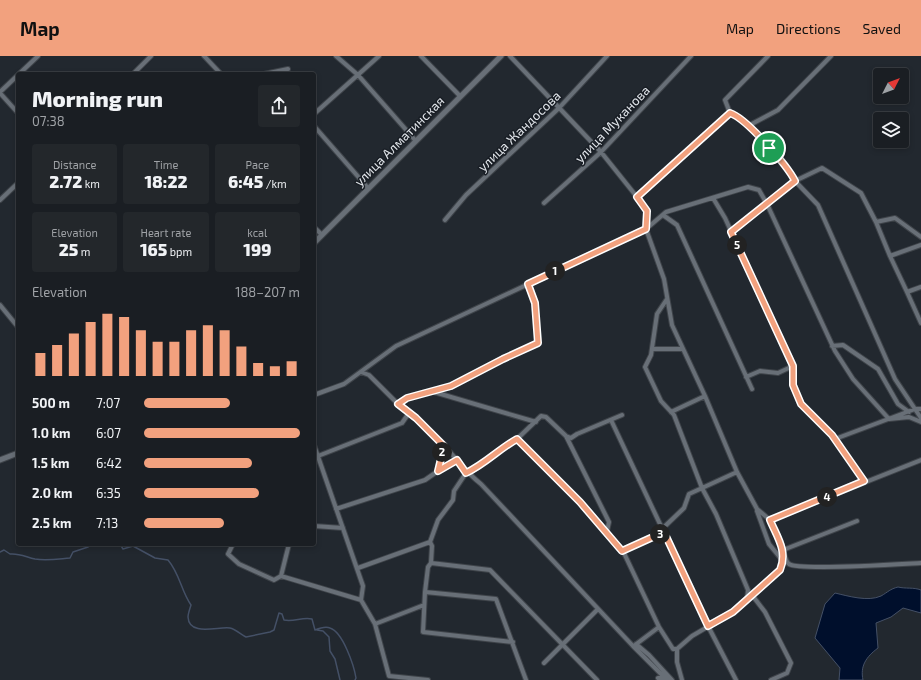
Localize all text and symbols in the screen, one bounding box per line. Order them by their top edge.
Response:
text: Map [20,17,60,40]
text: Map [726,20,754,37]
text: Directions [776,20,841,37]
text: Saved [863,20,901,37]
north arrow [873,68,909,104]
map controls [873,68,909,148]
street label: улица Муканова [571,82,653,166]
text: Morning run [32,85,163,111]
button: share [258,85,300,127]
street label: улица Жандосова [474,87,564,175]
street label: улица Алматинская [351,93,447,189]
button: layers [873,112,909,148]
text: 07:38 [32,113,65,129]
pin [752,131,786,165]
icon: arrive [758,137,780,159]
text: Distance [53,158,96,171]
text: Time [154,158,178,171]
text: Pace [245,158,269,171]
text: 2.72 [49,171,82,191]
text: 18:22 [144,171,188,191]
text: 6:45 [228,171,263,191]
text: km [82,177,100,190]
text: /km [263,177,287,190]
text: Elevation [51,226,98,239]
text: Heart rate [141,226,191,239]
text: kcal [247,226,267,239]
pin: 5 [727,235,747,255]
text: 5 [734,238,740,251]
text: 25 [59,239,78,259]
text: 165 [140,239,167,259]
text: 199 [243,239,271,259]
text: m [78,245,91,258]
text: bpm [167,245,192,258]
pin: 1 [545,261,565,281]
text: 1 [553,264,557,277]
text: Elevation [32,284,87,300]
text: 188–207 m [235,284,300,300]
text: 500 m [32,395,70,411]
text: 7:07 [96,395,120,411]
text: 1.0 km [32,425,71,441]
text: 6:07 [96,425,121,441]
pin: 2 [432,442,452,462]
text: 2 [439,445,445,458]
text: 1.5 km [32,455,70,471]
text: 6:42 [96,455,122,471]
text: 2.0 km [32,485,72,501]
text: 6:35 [96,485,121,501]
pin: 4 [817,487,837,507]
text: 4 [823,490,831,503]
text: 2.5 km [32,515,71,531]
text: 7:13 [96,515,118,531]
pin: 3 [650,524,670,544]
text: 3 [657,527,663,540]

